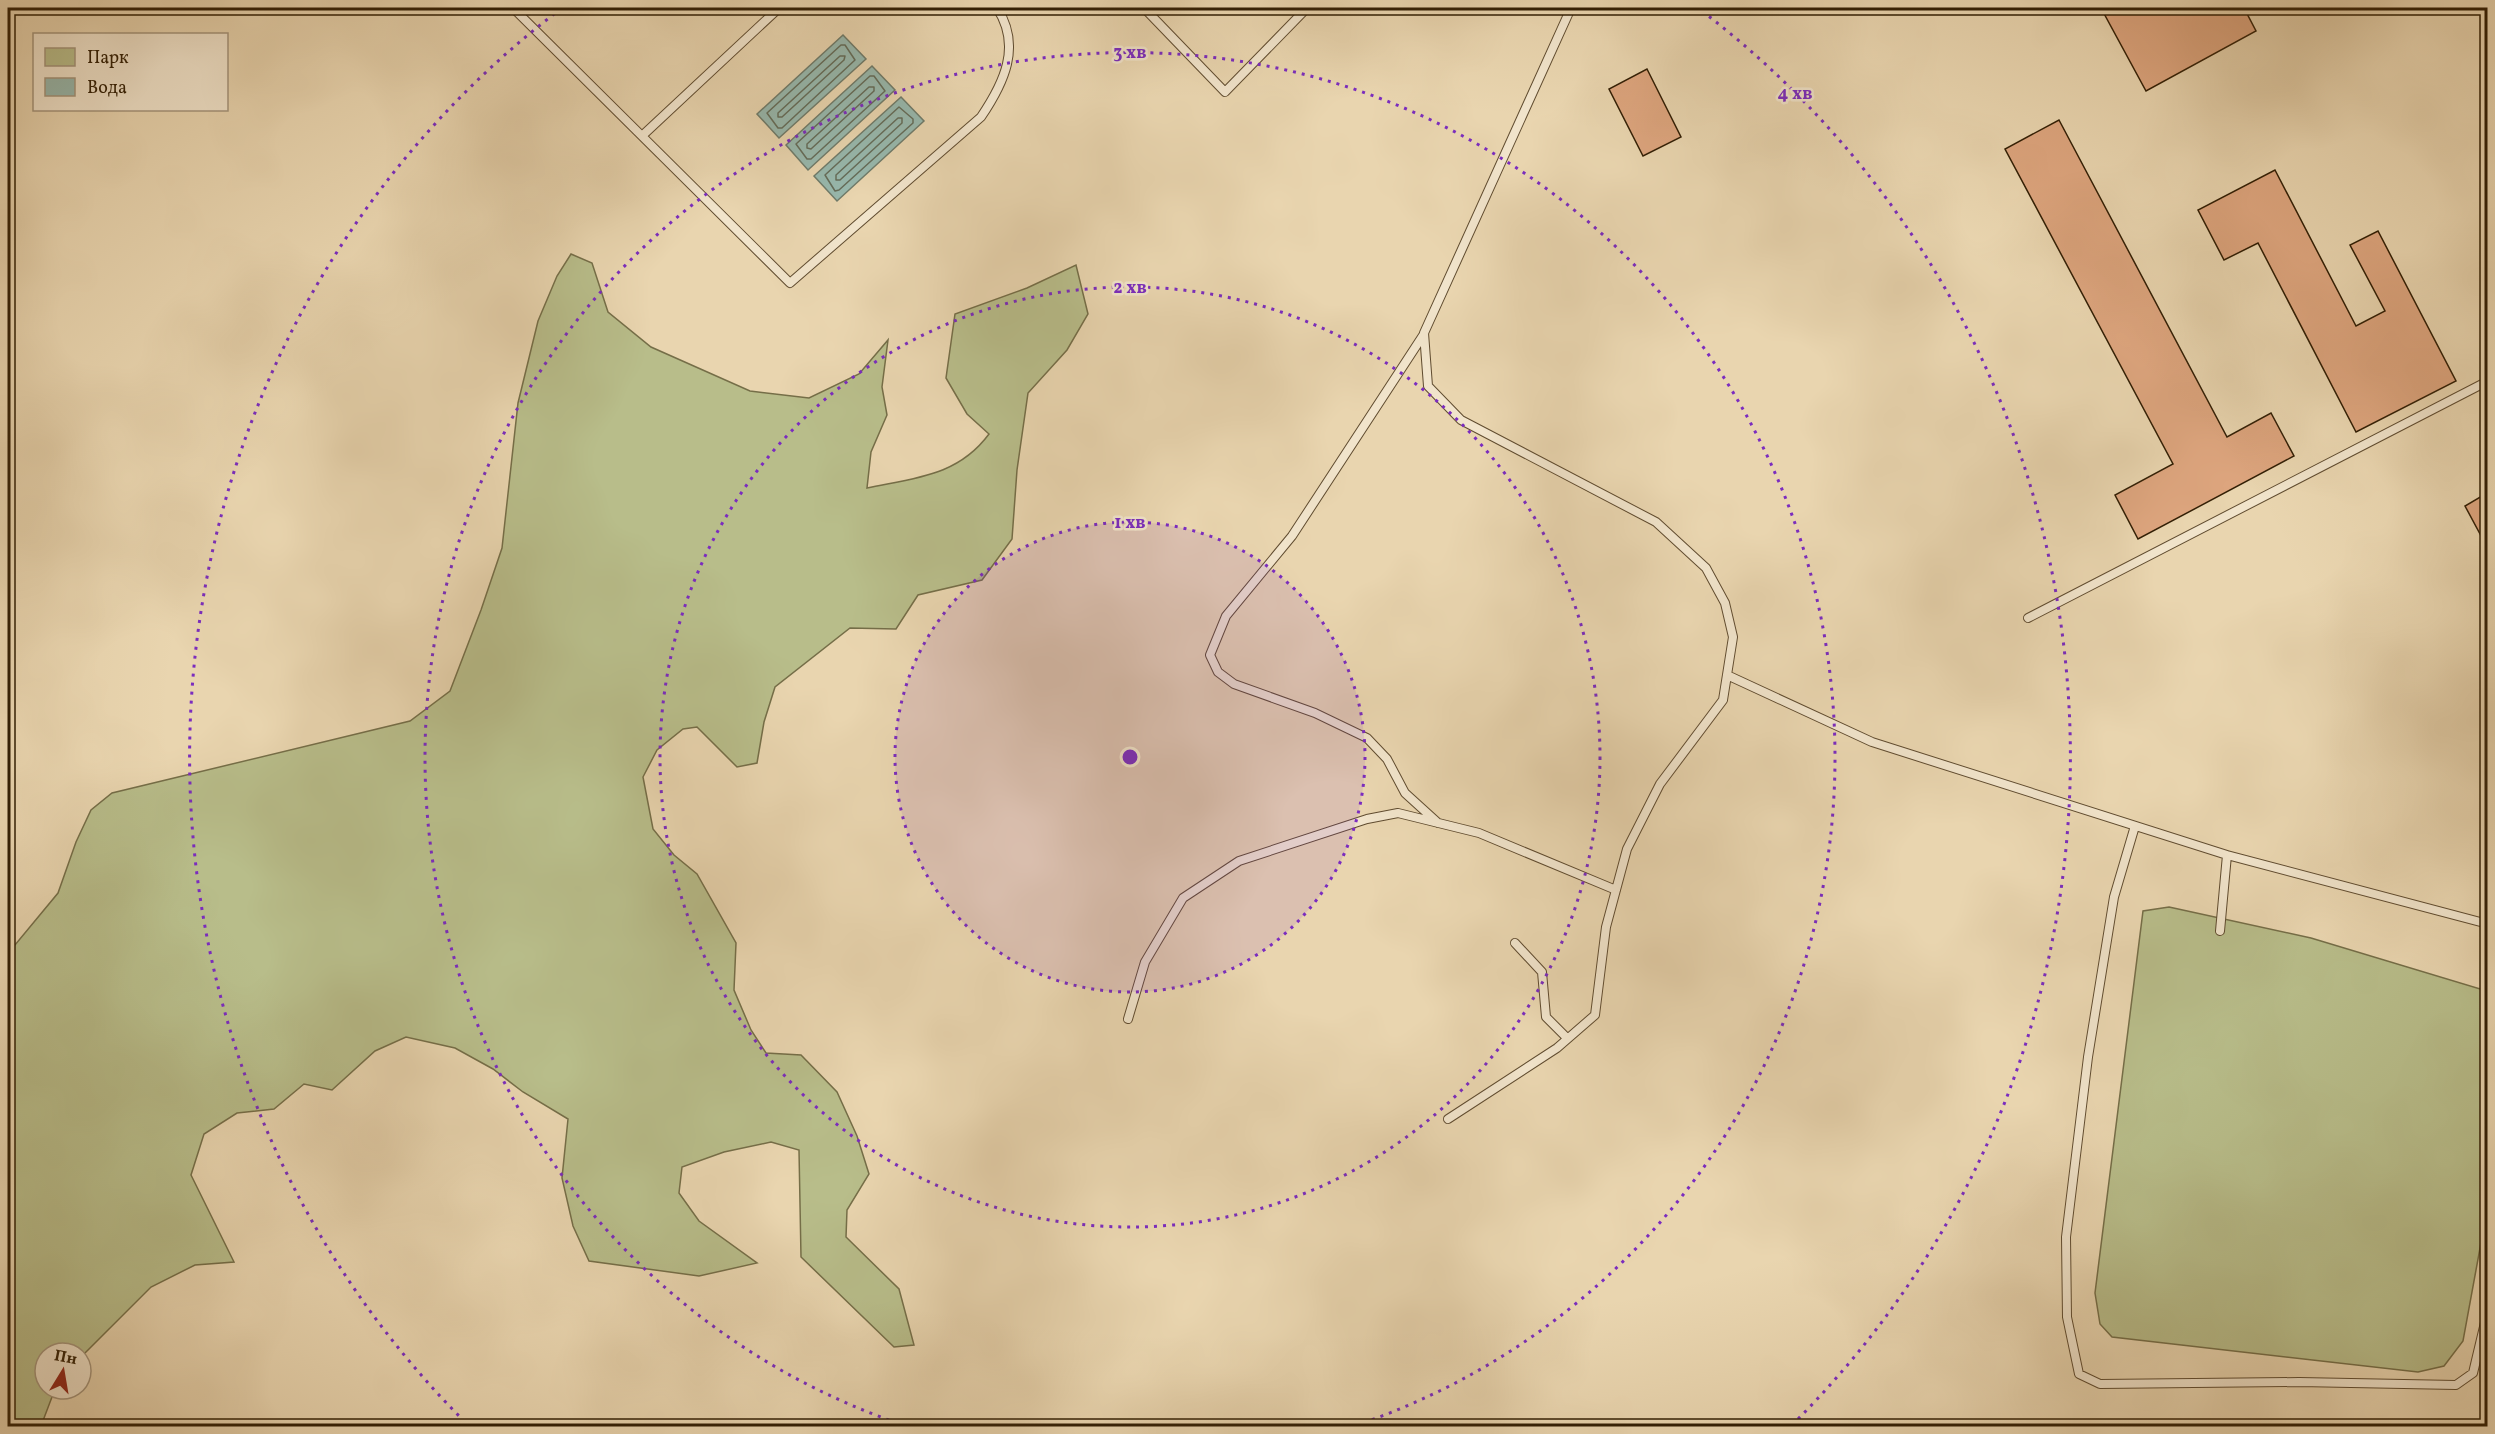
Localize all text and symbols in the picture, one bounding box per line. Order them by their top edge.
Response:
legend [33,33,228,111]
text: 3 хв [1113,41,1147,66]
text: Парк [87,46,129,71]
text: Вода [87,76,127,101]
text: 4 хв [1777,82,1813,107]
text: 2 хв [1113,276,1147,301]
text: 1 хв [1114,511,1146,536]
centre of rings [1120,747,1140,767]
north arrow [33,1341,93,1401]
text: Пн [52,1345,79,1371]

